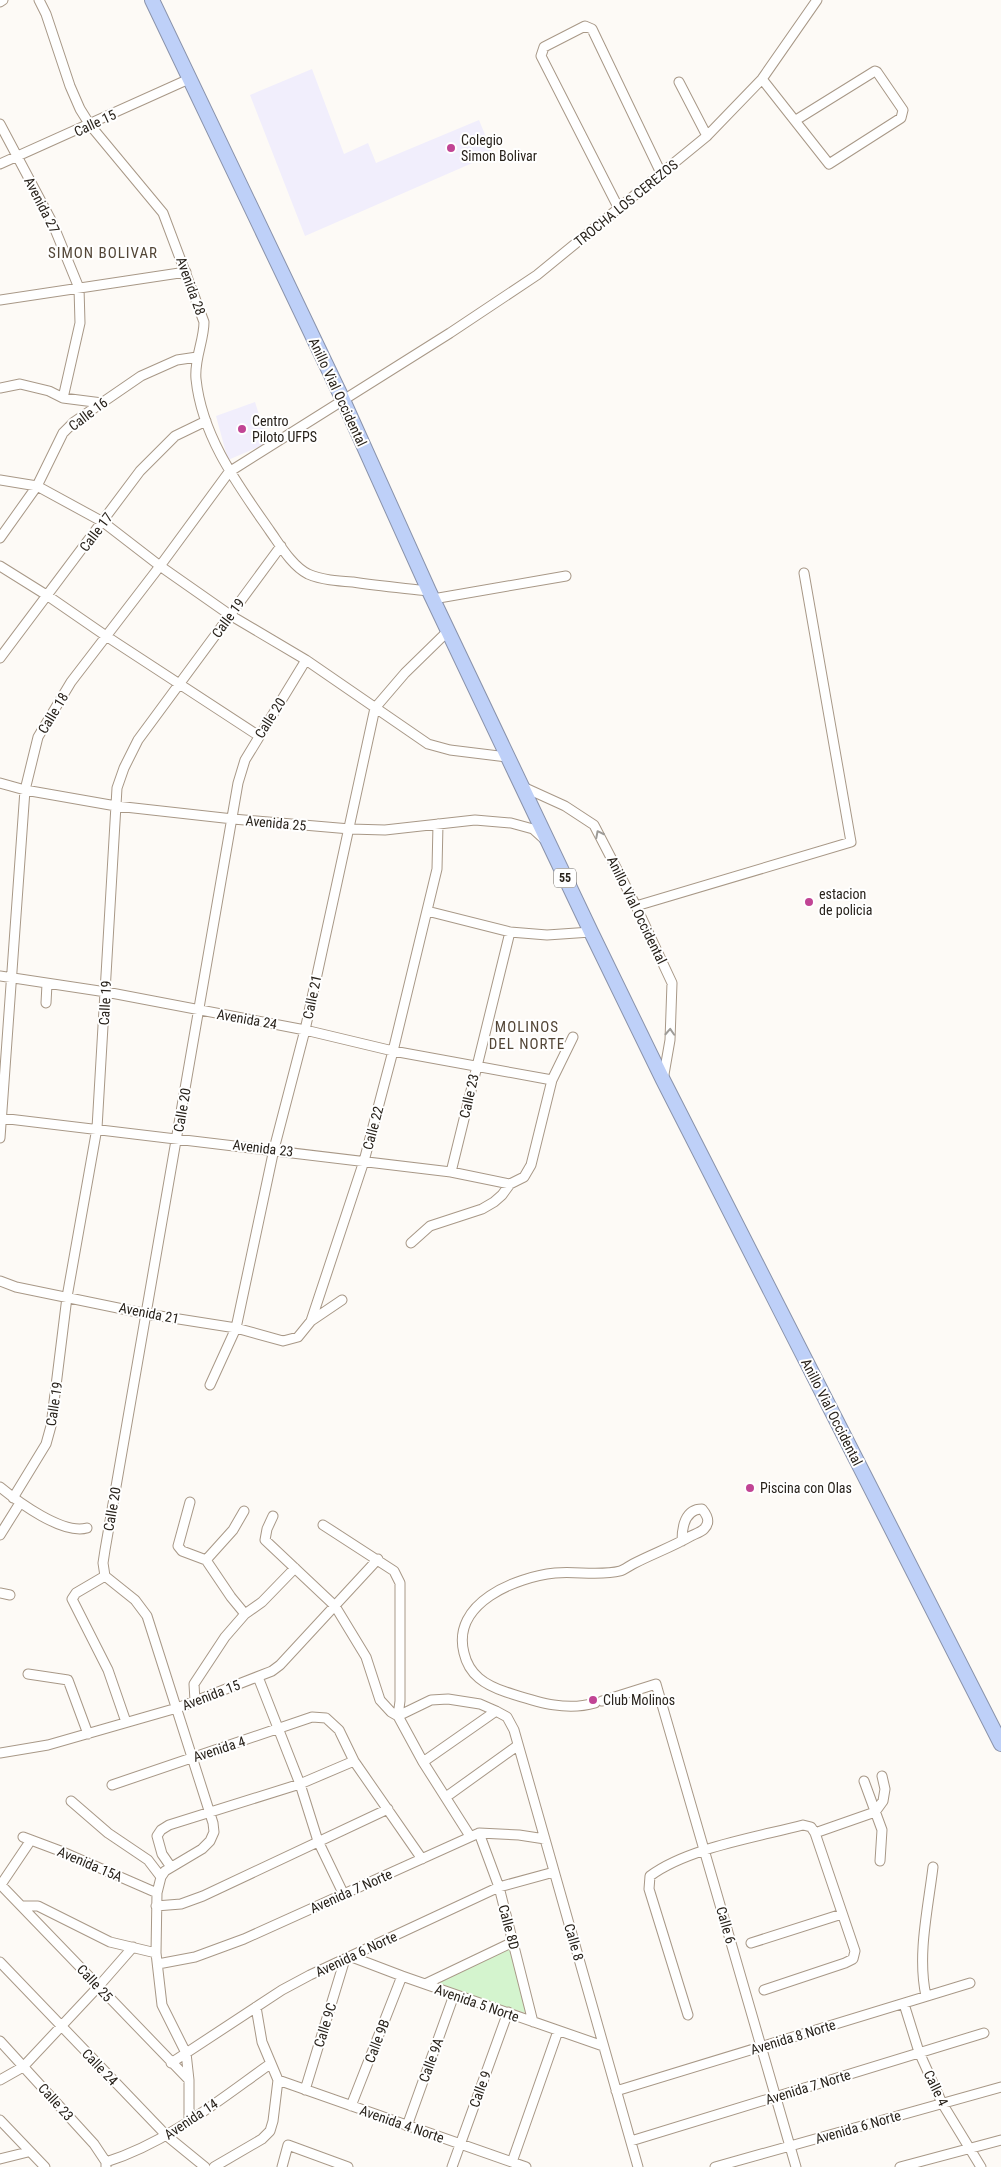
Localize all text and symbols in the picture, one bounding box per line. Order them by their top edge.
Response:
street label: Calle 15 [71,106,119,140]
place label: Colegio Simon Bolivar [461,132,537,164]
marker: Colegio Simon Bolivar [445,142,457,154]
street label: TROCHA LOS CEREZOS [571,156,681,250]
street label: Avenida 27 [21,174,63,236]
district label: SIMON BOLIVAR [48,244,158,262]
street label: Avenida 28 [173,255,209,317]
street label: Anillo Vial Occidental [306,335,370,449]
street label: Calle 16 [65,394,111,434]
place label: Centro Piloto UFPS [252,413,317,445]
marker: Centro Piloto UFPS [236,423,248,435]
street label: Calle 17 [76,509,116,555]
street label: Calle 19 [208,595,248,641]
street label: Calle 18 [35,690,71,736]
street label: Calle 20 [251,695,289,741]
street label: Avenida 25 [245,812,307,834]
one-way arrow [595,830,605,839]
street label: Anillo Vial Occidental [604,854,670,966]
road number: 55 [554,868,576,888]
place label: estacion de policia [819,886,872,918]
marker: estacion de policia [803,896,815,908]
street label: Calle 21 [300,973,324,1021]
street label: Calle 19 [96,980,114,1026]
street label: Avenida 24 [216,1006,278,1032]
district label: MOLINOS DEL NORTE [489,1018,565,1053]
one-way arrow [665,1028,676,1036]
street label: Calle 23 [456,1072,482,1120]
street label: Calle 20 [170,1087,194,1133]
street label: Calle 22 [359,1104,387,1152]
street label: Avenida 23 [232,1136,294,1160]
street label: Avenida 21 [118,1299,180,1327]
street label: Anillo Vial Occidental [798,1356,866,1468]
street label: Calle 19 [43,1381,65,1427]
place label: Piscina con Olas [760,1480,852,1496]
marker: Piscina con Olas [744,1482,756,1494]
street label: Calle 20 [100,1486,124,1532]
street label: Avenida 15 [180,1677,242,1713]
place label: Club Molinos [603,1692,675,1708]
marker: Club Molinos [587,1694,599,1706]
street label: Avenida 4 [191,1733,247,1765]
street label: Avenida 15A [55,1843,125,1885]
street label: Avenida 7 Norte [307,1866,395,1916]
street label: Calle 8D [495,1903,523,1951]
street label: Calle 6 [713,1905,739,1945]
street label: Calle 8 [561,1922,587,1962]
street label: Avenida 6 Norte [313,1928,400,1980]
street label: Calle 25 [74,1961,116,2005]
street label: Avenida 5 Norte [433,1981,522,2025]
street label: Calle 9C [311,2001,339,2049]
street label: Avenida 8 Norte [748,2016,838,2058]
street label: Calle 9B [361,2017,393,2065]
street label: Calle 9A [416,2036,446,2084]
street label: Calle 24 [79,2045,121,2089]
street label: Avenida 7 Norte [763,2066,853,2108]
street label: Calle 4 [921,2068,952,2109]
street label: Calle 9 [466,2069,494,2109]
street label: Calle 23 [35,2080,77,2124]
street label: Avenida 14 [161,2095,221,2143]
street label: Avenida 4 Norte [358,2102,447,2146]
street label: Avenida 6 Norte [813,2107,903,2147]

